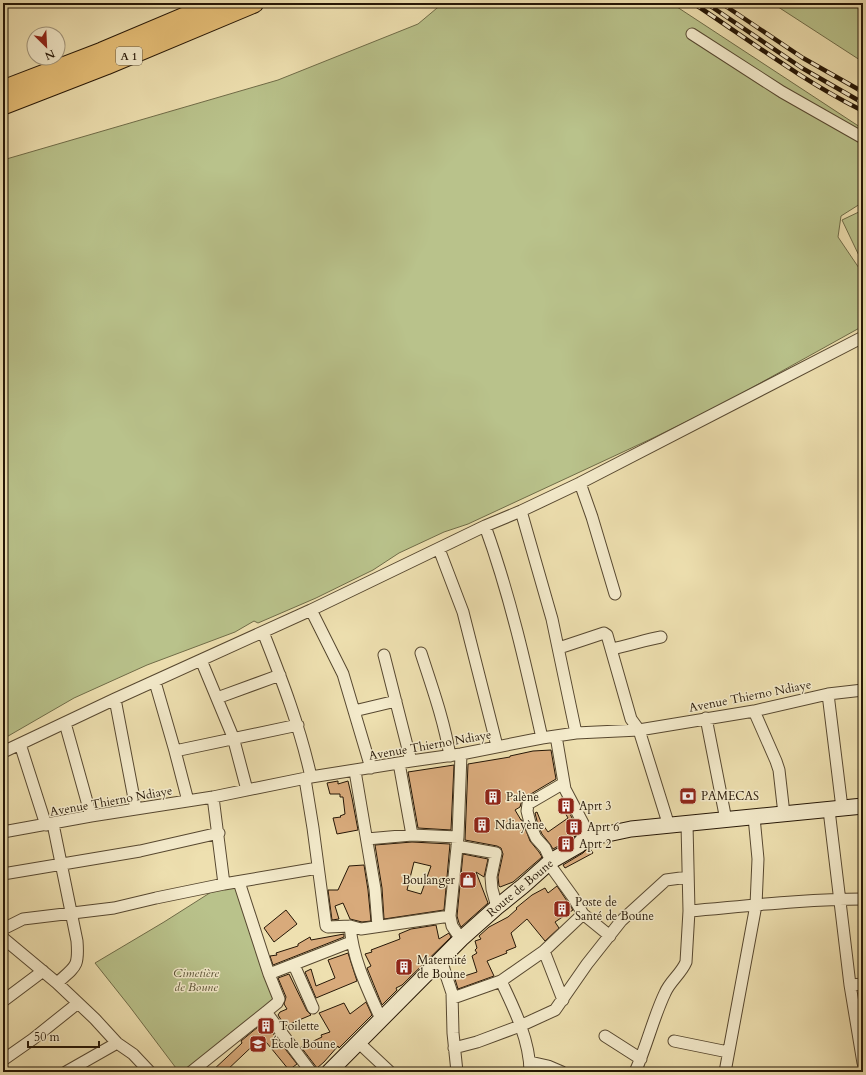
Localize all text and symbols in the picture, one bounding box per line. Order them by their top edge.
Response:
north arrow [26,26,66,66]
text: N [42,46,57,64]
road number: A 1 [116,47,142,65]
street label: Avenue Thierno Ndiaye [687,676,813,716]
street label: Avenue Thierno Ndiaye [367,726,493,764]
street label: Avenue Thierno Ndiaye [48,782,174,820]
bank icon: PAMECAS [678,786,698,806]
building icon: Palène [483,787,503,807]
place label: PAMECAS [701,788,759,804]
place label: Palène [506,789,539,805]
building icon: Aprt 3 [556,796,576,816]
place label: Aprt 3 [579,798,611,814]
building icon: Ndiayène [472,815,492,835]
place label: Ndiayène [495,817,544,833]
building icon: Aprt 6 [564,817,584,837]
place label: Aprt 6 [587,819,619,835]
building icon: Aprt 2 [556,834,576,854]
place label: Aprt 2 [579,836,611,852]
street label: Route de Boune [483,855,557,921]
shop icon: Boulanger [458,870,478,890]
place label: Boulanger [402,872,456,888]
place label: Poste de Santé de Boune [575,894,654,924]
building icon: Poste de Santé de Boune [552,899,572,919]
place label: Maternité de Boune [417,952,467,982]
building icon: Maternité de Boune [394,957,414,977]
park label: Cimetière de Boune [173,965,219,995]
building icon: Toilette [256,1016,276,1036]
place label: Toilette [279,1018,319,1034]
scale bar [28,1023,99,1049]
text: 50 m [34,1029,61,1045]
school or university icon: École Boune [248,1034,268,1054]
place label: École Boune [271,1035,336,1052]

